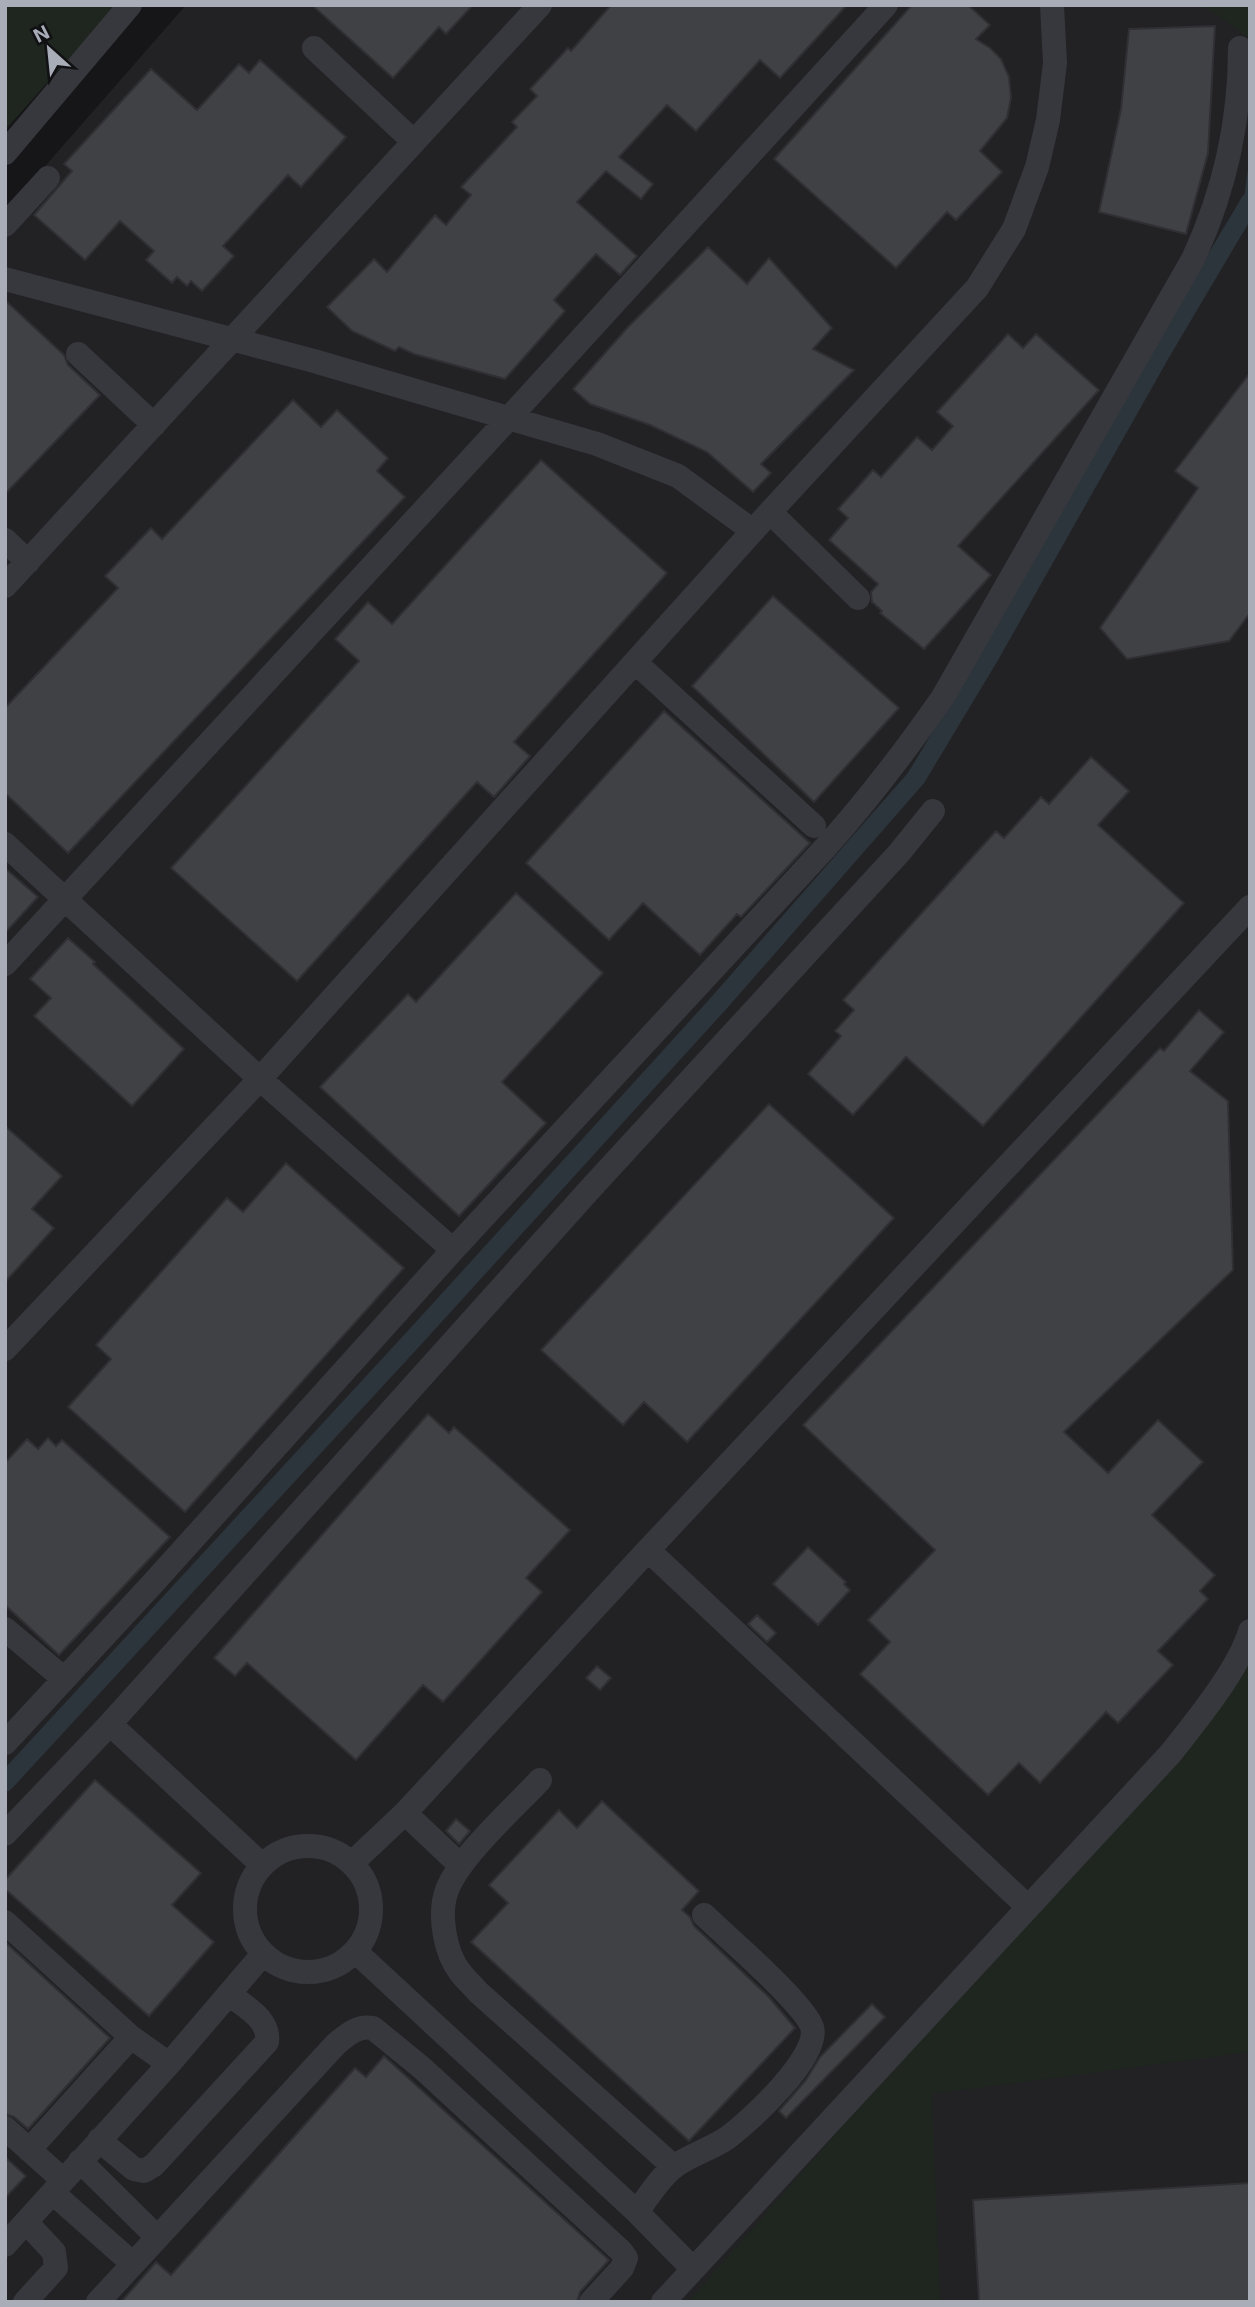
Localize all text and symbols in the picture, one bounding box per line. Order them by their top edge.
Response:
north arrow [14,14,84,84]
text: N [30,21,53,48]

